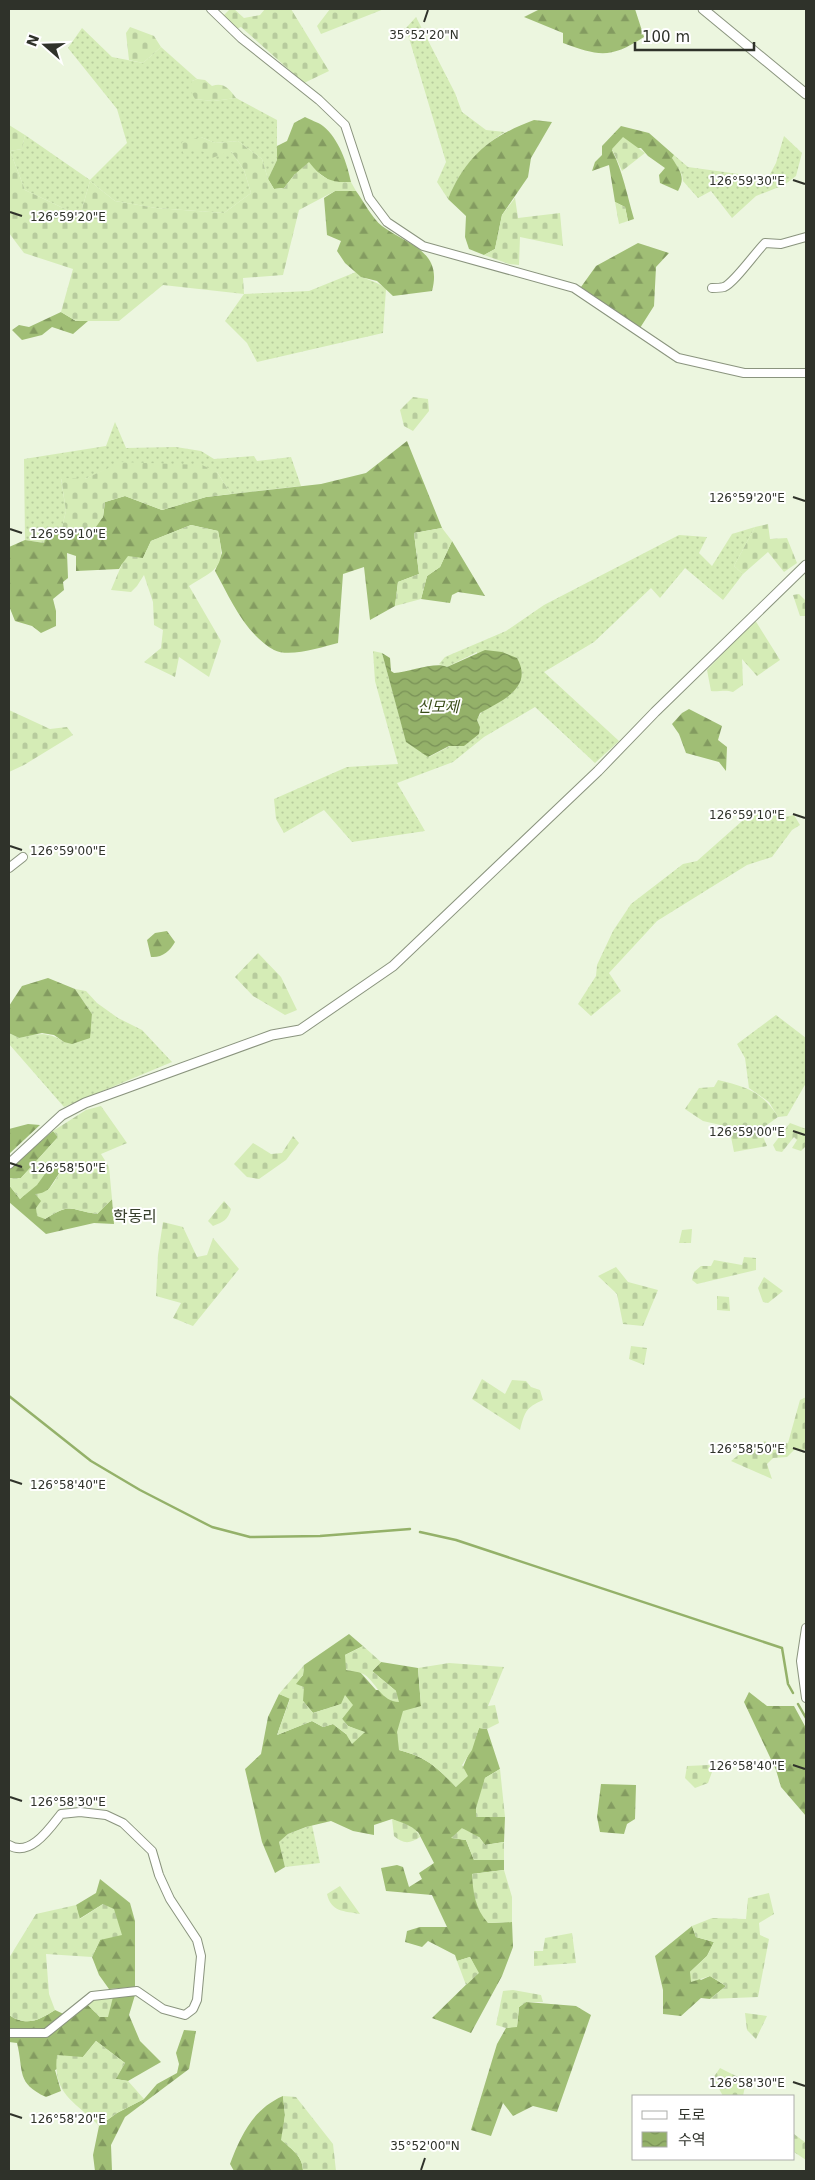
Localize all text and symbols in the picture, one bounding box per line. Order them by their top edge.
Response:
north arrow [20,20,70,70]
scale bar [635,20,754,52]
text: 35°52'20"N [389,28,459,42]
text: 100 m [642,28,690,46]
text: N [23,32,42,49]
text: 126°59'30"E [709,174,785,188]
text: 126°59'20"E [30,210,106,224]
text: 126°59'20"E [709,491,785,505]
text: 126°59'10"E [30,527,106,541]
water label: 신모제 [417,698,461,716]
text: 126°59'10"E [709,808,785,822]
text: 126°59'00"E [30,844,106,858]
text: 126°59'00"E [709,1125,785,1139]
text: 126°58'50"E [30,1161,106,1175]
district label: 학동리 [113,1207,157,1226]
text: 126°58'50"E [709,1442,785,1456]
text: 126°58'40"E [30,1478,106,1492]
text: 126°58'40"E [709,1759,785,1773]
text: 126°58'30"E [30,1795,106,1809]
text: 126°58'30"E [709,2076,785,2090]
legend [632,2095,795,2160]
text: 도로 [678,2106,706,2124]
text: 126°58'20"E [30,2112,106,2126]
text: 수역 [678,2131,706,2149]
text: 35°52'00"N [390,2139,460,2153]

